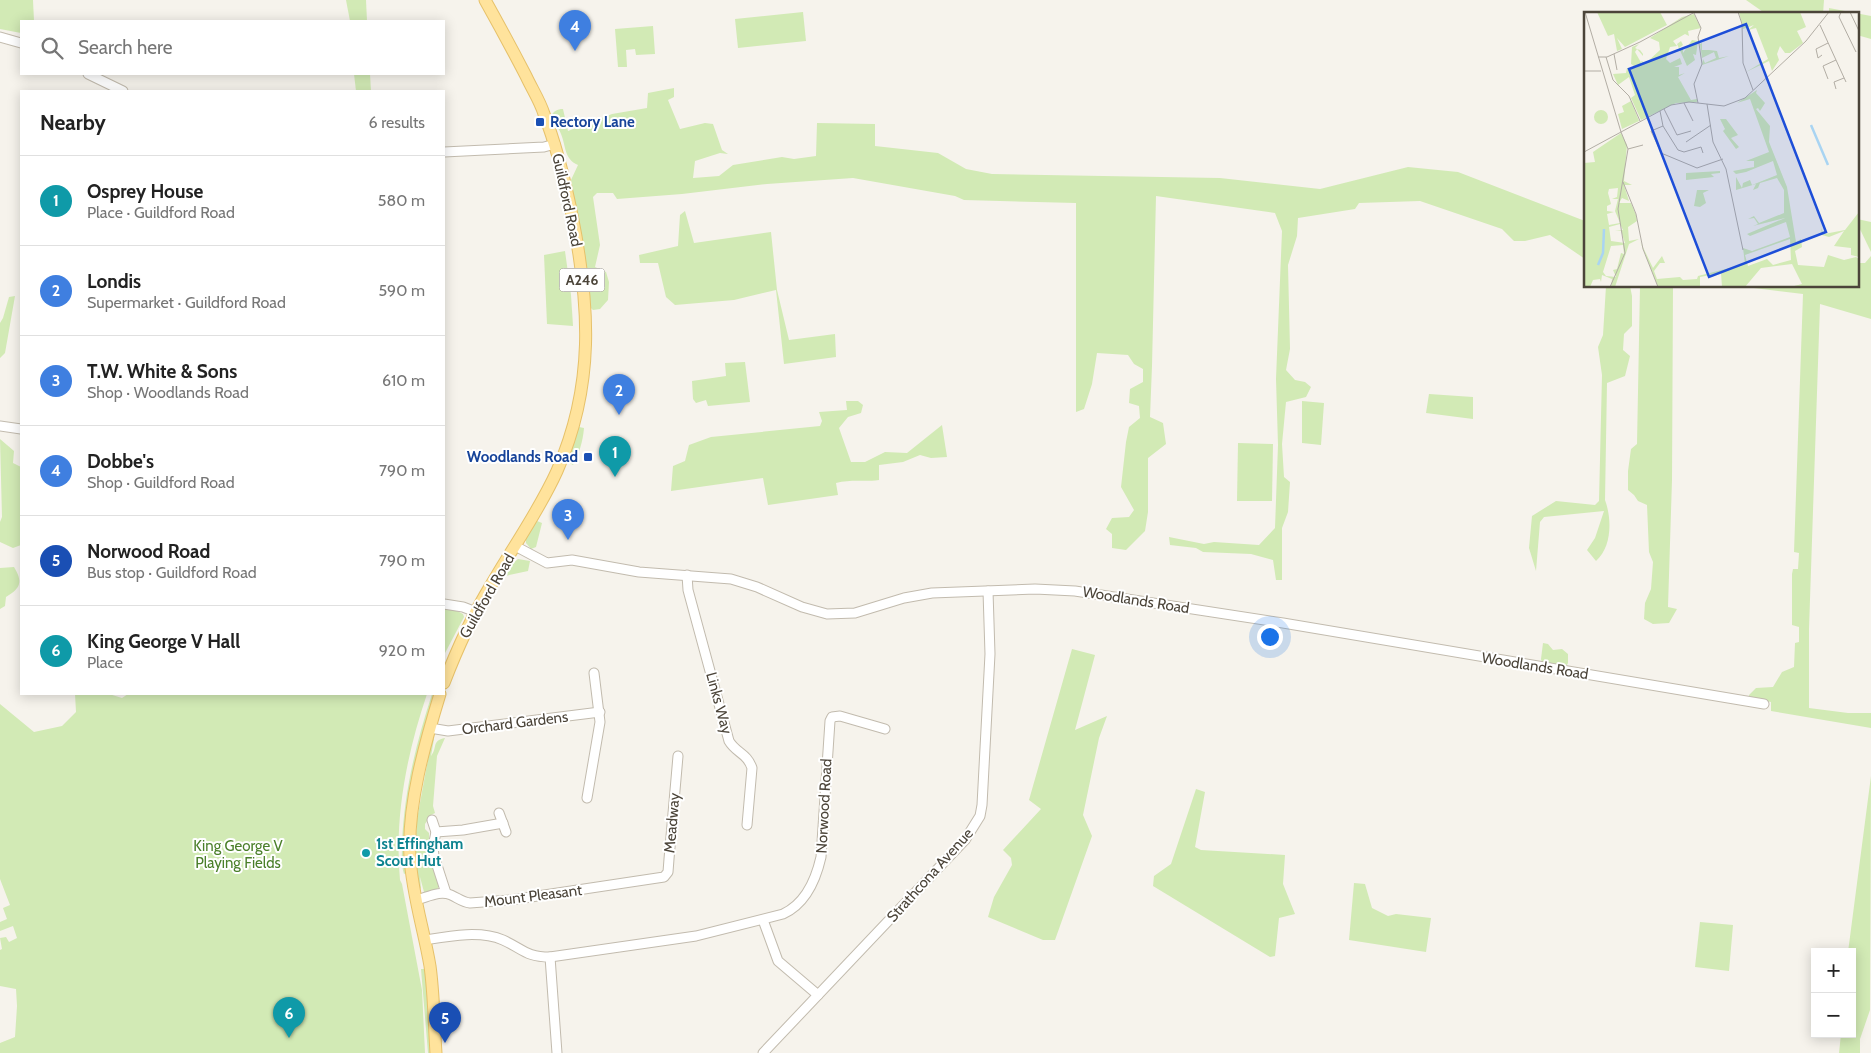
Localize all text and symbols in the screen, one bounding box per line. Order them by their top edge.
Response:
pin: 4 [559,10,591,51]
inset map [1584,12,1858,288]
search box [20,20,445,75]
icon: search [38,34,66,62]
text: Search here [78,36,172,59]
text: Nearby [40,110,106,135]
text: 6 results [369,113,425,132]
place label: Rectory Lane [550,113,635,131]
marker: Rectory Lane [534,116,546,128]
street label: Guildford Road [548,152,586,248]
text: Osprey House [87,180,203,203]
text: 1 [53,191,59,210]
text: 580 m [378,191,425,210]
text: Place · Guildford Road [87,203,235,222]
road number: A246 [560,268,604,292]
text: Londis [87,270,141,293]
text: 2 [52,281,60,300]
text: 590 m [378,281,425,300]
text: Supermarket · Guildford Road [87,293,286,312]
text: T.W. White & Sons [87,360,237,383]
text: 3 [52,371,60,390]
text: 610 m [382,371,425,390]
pin: 2 [603,374,635,415]
text: Shop · Woodlands Road [87,383,249,402]
pin: 1 [599,436,631,477]
place label: Woodlands Road [467,448,578,466]
text: Dobbe's [87,450,154,473]
marker: Woodlands Road [582,451,594,463]
text: 4 [51,461,61,480]
text: 790 m [379,461,425,480]
text: Shop · Guildford Road [87,473,235,492]
pin: 3 [552,499,584,540]
text: Norwood Road [87,540,210,563]
text: 5 [52,551,60,570]
text: 790 m [379,551,425,570]
street label: Guildford Road [456,551,518,641]
text: Bus stop · Guildford Road [87,563,257,582]
street label: Woodlands Road [1081,583,1191,617]
your location [1257,624,1283,650]
text: King George V Hall [87,630,240,653]
text: 6 [52,641,61,660]
text: 920 m [379,641,425,660]
street label: Woodlands Road [1480,649,1590,683]
text: Place [87,653,123,672]
street label: Links Way [702,670,736,736]
street label: Orchard Gardens [461,708,569,738]
street label: Norwood Road [813,758,835,854]
street label: Meadway [660,792,684,854]
street label: Strathcona Avenue [883,824,977,926]
place label: 1st Effingham Scout Hut [376,835,463,870]
park label: King George V Playing Fields [193,837,284,872]
marker: 1st Effingham Scout Hut [360,847,372,859]
street label: Mount Pleasant [483,881,583,911]
map controls [1811,948,1856,1038]
button: + [1811,948,1856,993]
button: − [1811,993,1856,1038]
pin: 6 [273,997,305,1038]
pin: 5 [429,1002,461,1043]

